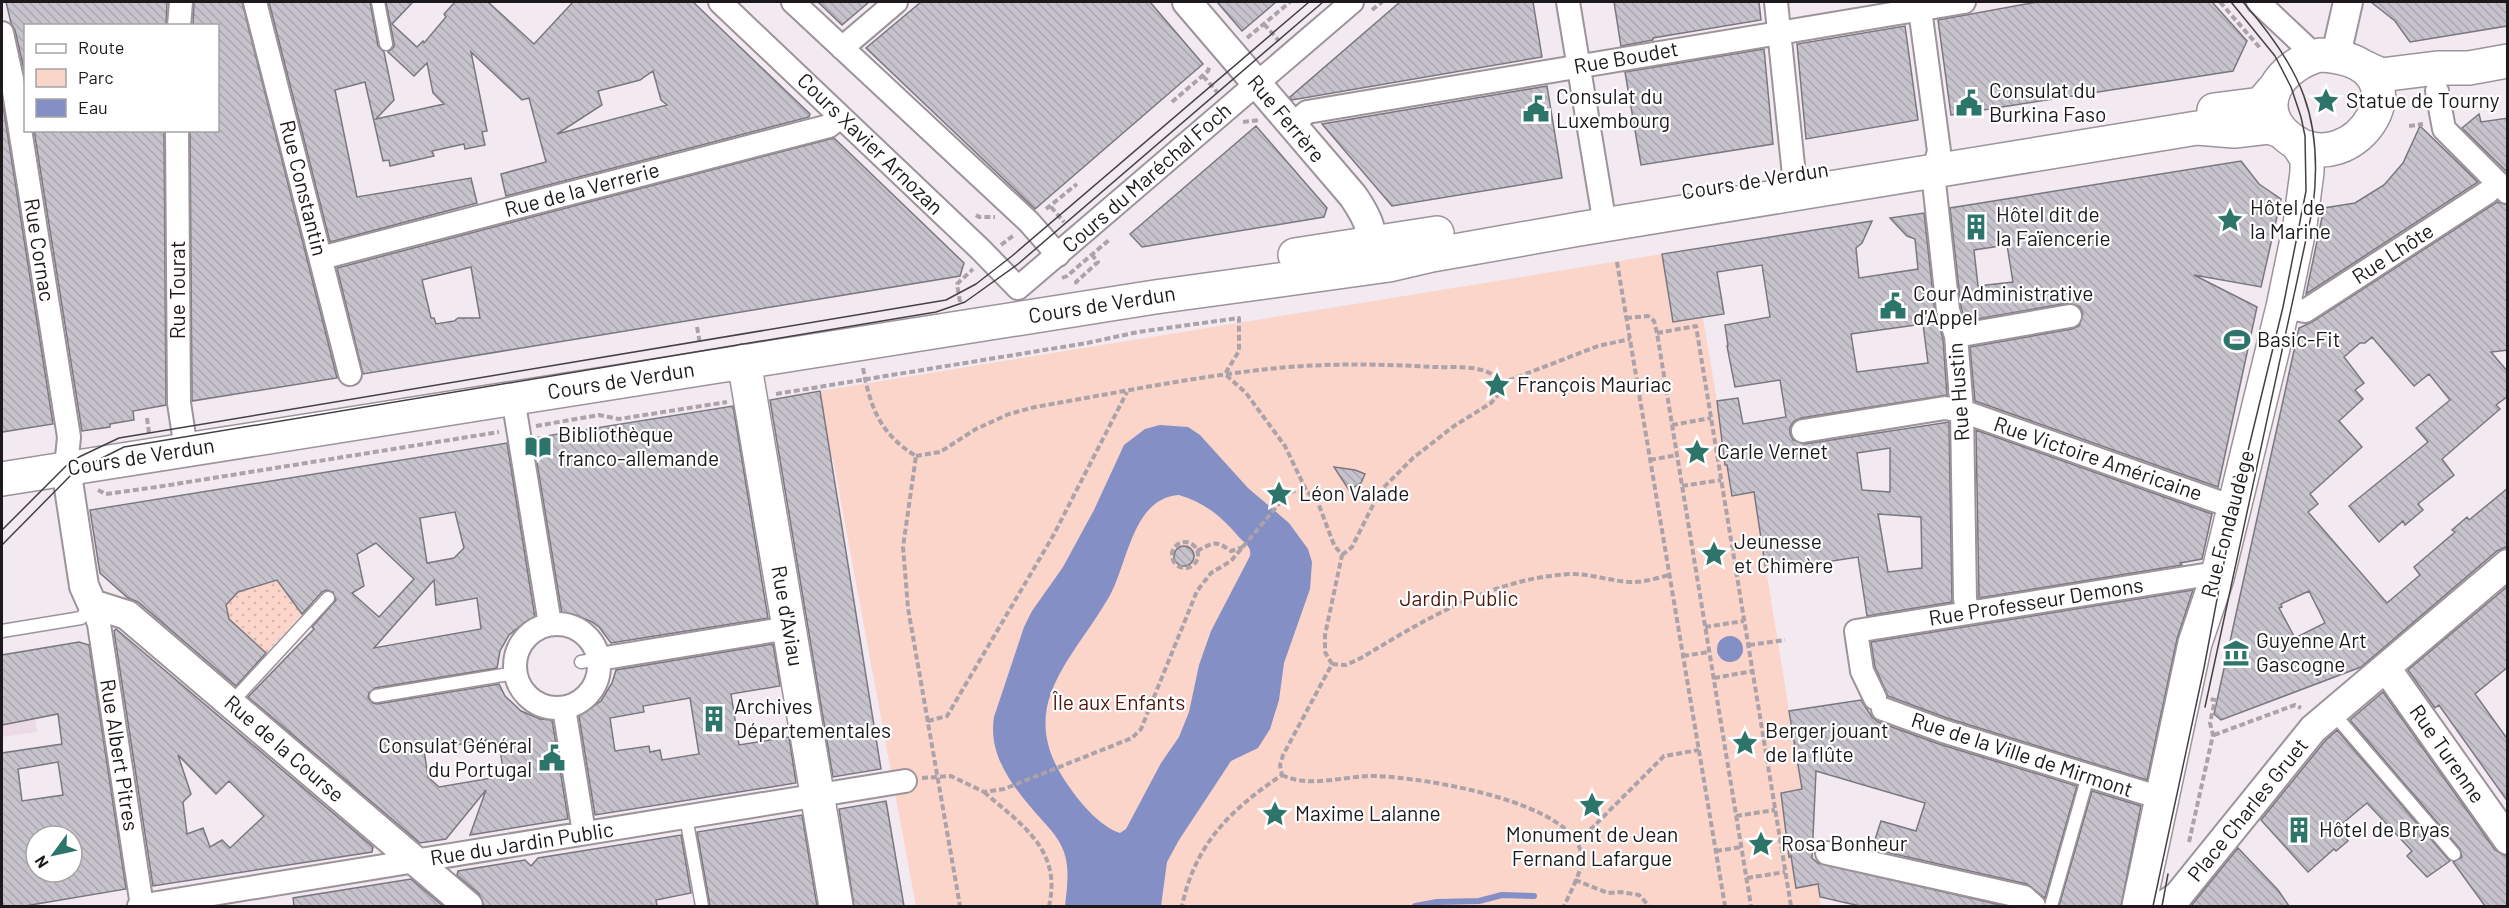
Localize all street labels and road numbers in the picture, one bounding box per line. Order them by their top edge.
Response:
street label: Rue Boudet [1572,35,1680,78]
street label: Cours Xavier Arnozan [793,67,949,219]
street label: Rue Ferrère [1243,69,1331,167]
street label: Cours du Maréchal Foch [1057,97,1236,257]
street label: Rue Constantin [276,117,333,258]
street label: Rue de la Verrerie [501,156,662,221]
street label: Cours de Verdun [1680,156,1830,203]
street label: Rue Cornac [20,196,61,303]
street label: Rue Lhôte [2347,217,2438,288]
street label: Rue Tourat [164,241,189,339]
street label: Cours de Verdun [1027,280,1177,327]
street label: Rue Hustin [1942,342,1973,442]
street label: Cours de Verdun [546,356,696,403]
street label: Rue Victoire Américaine [1991,410,2206,505]
street label: Cours de Verdun [66,432,216,479]
street label: Rue Fondaudège [2195,447,2258,600]
street label: Rue d'Aviau [767,563,810,668]
street label: Rue Professeur Demons [1927,571,2145,630]
street label: Rue Albert Pitres [96,677,145,833]
street label: Rue de la Course [220,689,350,807]
street label: Rue Turenne [2405,699,2491,807]
street label: Rue de la Ville de Mirmont [1909,706,2136,801]
street label: Place Charles Gruet [2181,732,2312,886]
street label: Rue du Jardin Public [428,816,615,869]

